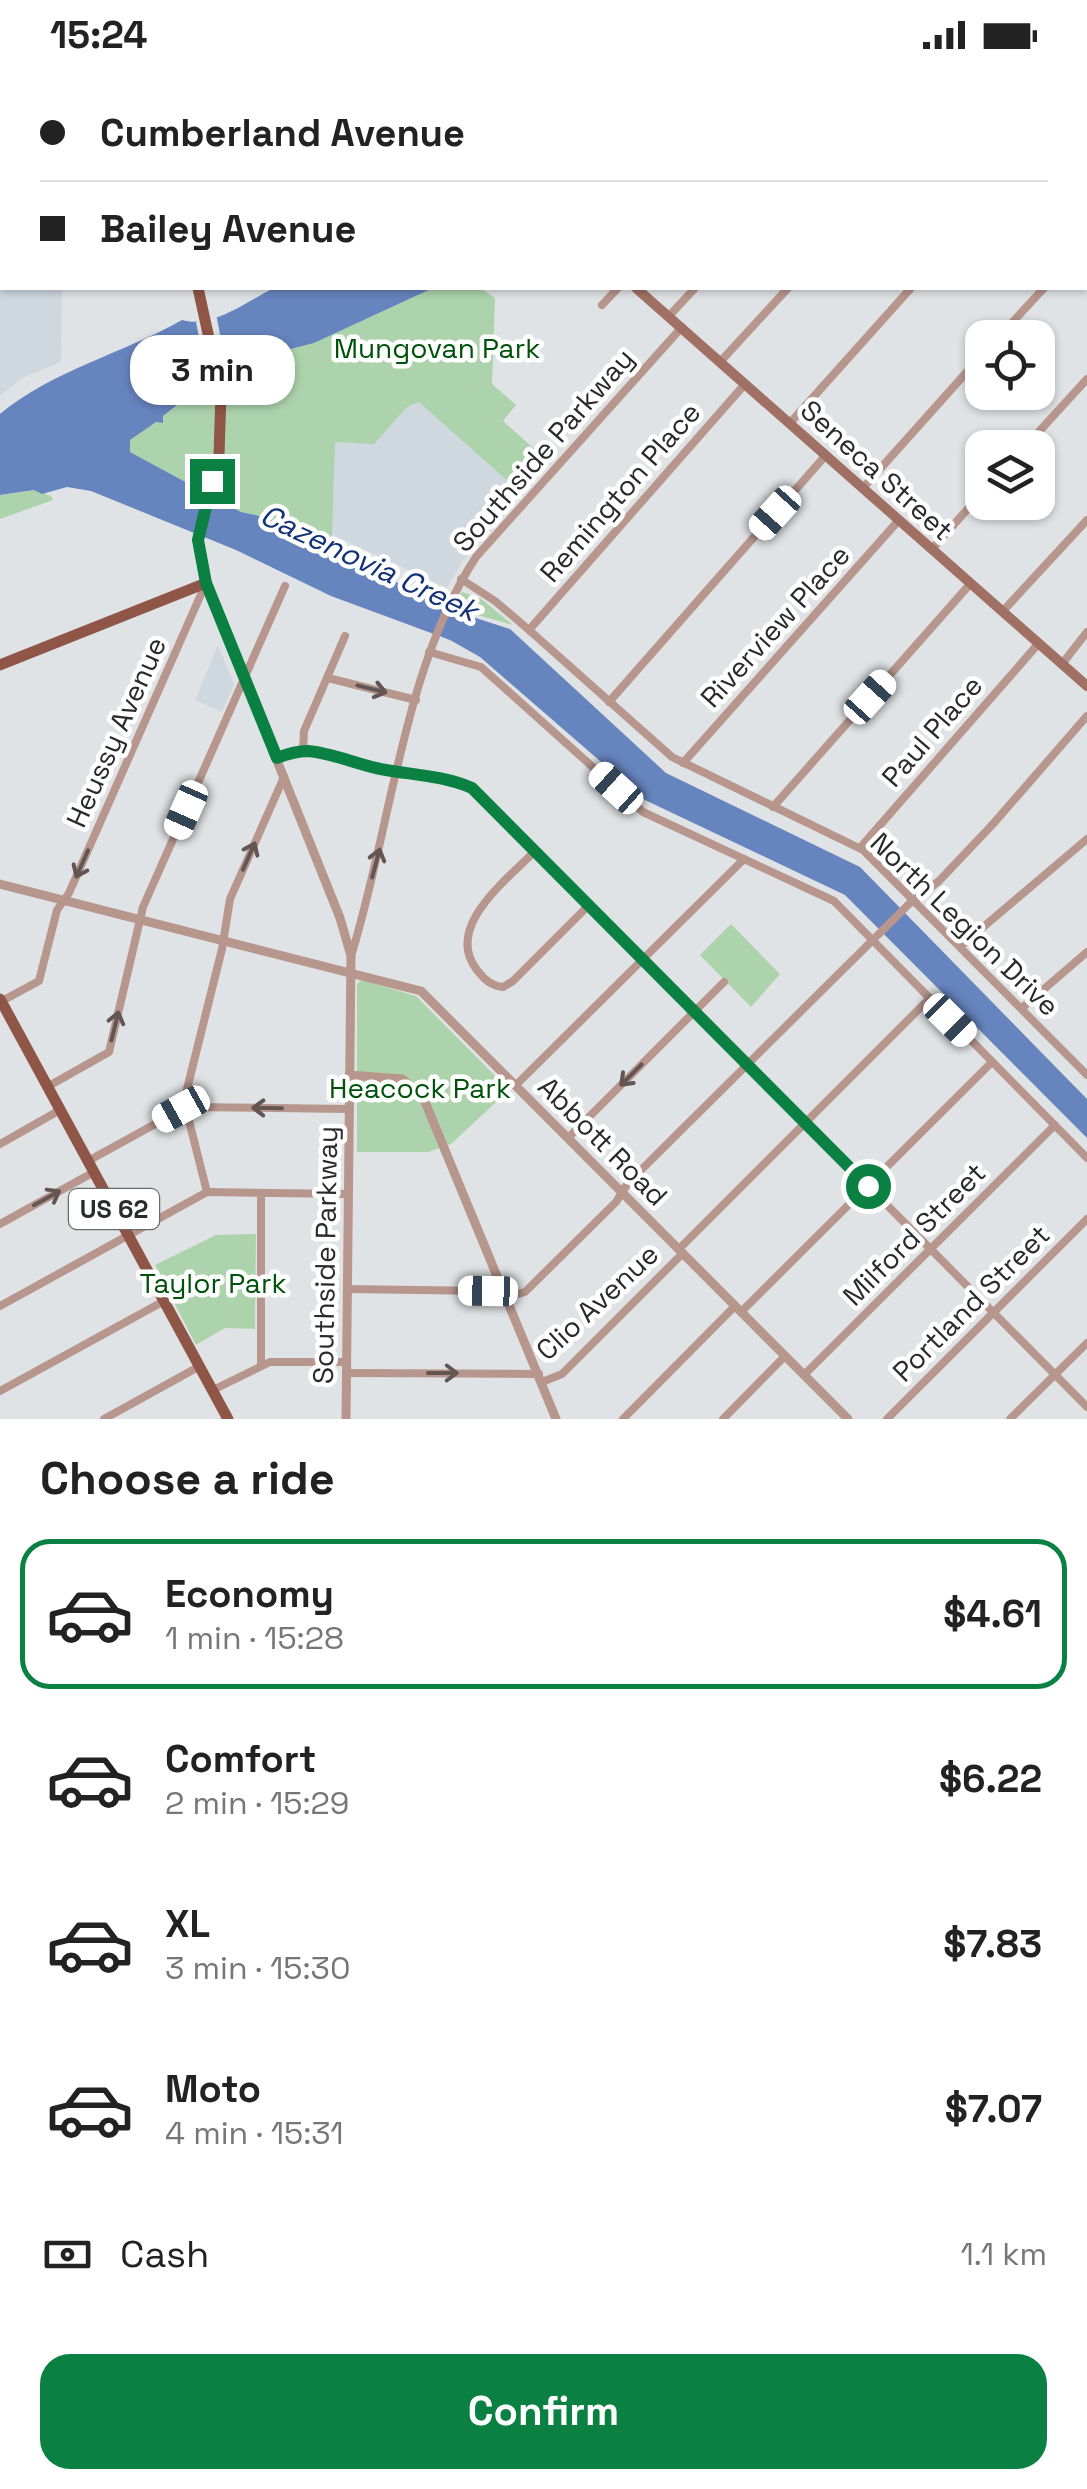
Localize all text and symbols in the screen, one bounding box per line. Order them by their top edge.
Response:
text: 15:24 [50,11,147,59]
text: Cumberland Avenue [100,109,465,157]
text: Bailey Avenue [100,205,356,253]
map controls [965,320,1055,520]
button: locate [965,320,1055,410]
park label: Mungovan Park [334,330,540,366]
callout: 3 min [130,336,294,406]
street label: Southside Parkway [445,341,641,559]
text: 3 min [171,350,254,390]
street label: Seneca Street [793,392,961,548]
street label: Remington Place [532,394,708,590]
button: layers [965,430,1055,520]
route end [190,459,235,504]
car [744,481,806,545]
water label: Cazenovia Creek [254,495,487,631]
street label: Riverview Place [692,537,858,715]
street label: Heussy Avenue [58,631,174,833]
car [839,665,901,729]
street label: Paul Place [874,668,990,794]
one-way arrow [355,681,387,699]
car [584,757,648,819]
car [160,776,212,844]
street label: North Legion Drive [863,825,1067,1023]
one-way arrow [241,841,259,872]
one-way arrow [72,848,90,879]
one-way arrow [368,848,387,879]
car [918,988,982,1052]
one-way arrow [107,1011,125,1043]
one-way arrow [620,1063,644,1087]
street label: Abbott Road [531,1069,675,1213]
park label: Heacock Park [329,1070,511,1106]
car [147,1081,215,1137]
one-way arrow [252,1098,284,1118]
street label: Southside Parkway [305,1126,345,1384]
street label: Milford Street [835,1155,993,1313]
route start [846,1164,891,1209]
one-way arrow [32,1188,61,1208]
road number: US 62 [69,1189,159,1229]
street label: Portland Street [885,1217,1057,1389]
street label: Clio Avenue [528,1236,666,1368]
park label: Taylor Park [139,1265,287,1301]
car [458,1275,518,1307]
one-way arrow [426,1364,458,1383]
text: Choose a ride [40,1450,335,1507]
icon: car [45,1569,135,1659]
text: Economy [165,1570,334,1618]
text: $4.61 [943,1590,1042,1638]
text: 1 min · 15:28 [165,1618,344,1658]
icon: car [45,1734,135,1824]
text: Comfort [165,1735,316,1783]
text: $6.22 [939,1755,1042,1803]
text: 2 min · 15:29 [165,1783,349,1823]
icon: car [45,1899,135,1989]
text: XL [165,1900,210,1948]
text: $7.83 [943,1920,1042,1968]
text: 3 min · 15:30 [165,1948,350,1988]
icon: car [45,2064,135,2154]
text: Moto [165,2065,261,2113]
text: $7.07 [945,2085,1042,2133]
text: 4 min · 15:31 [165,2113,344,2153]
icon: cash [40,2227,95,2282]
text: Cash [120,2230,209,2278]
text: 1.1 km [960,2234,1047,2274]
button: Confirm [40,2354,1047,2469]

